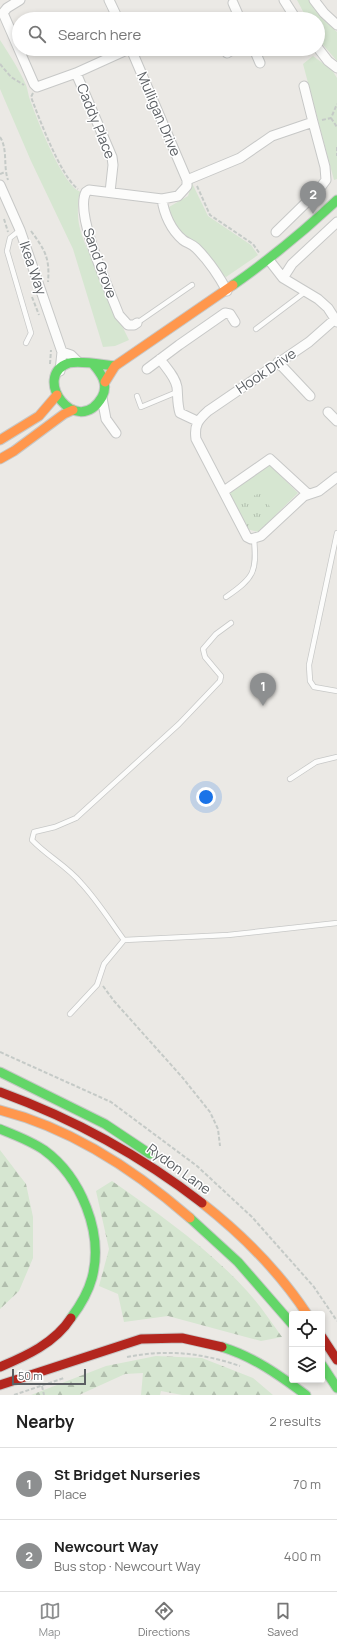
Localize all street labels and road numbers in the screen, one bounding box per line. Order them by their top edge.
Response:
street label: Mulligan Drive [133,69,186,159]
street label: Caddy Place [73,80,120,161]
street label: Sand Grove [79,225,122,301]
street label: Ikea Way [15,238,52,298]
street label: Hook Drive [232,344,299,398]
street label: Rydon Lane [143,1139,215,1198]

